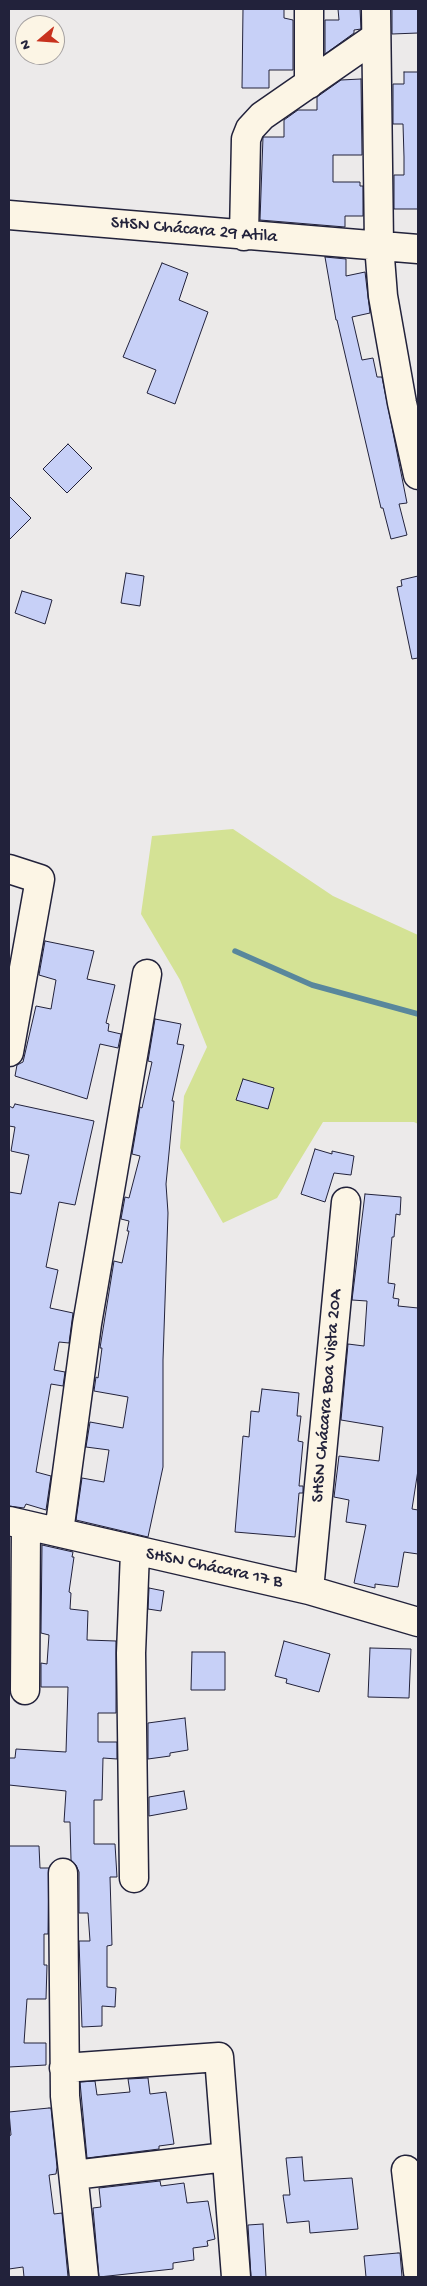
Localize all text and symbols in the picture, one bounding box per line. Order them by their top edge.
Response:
north arrow [15,15,65,65]
text: N [17,38,36,51]
street label: SHSN Chácara 29 Atila [110,213,278,249]
street label: SHSN Chácara Boa Vista 20A [308,1289,348,1503]
street label: SHSN Chácara 17 B [144,1544,284,1594]

